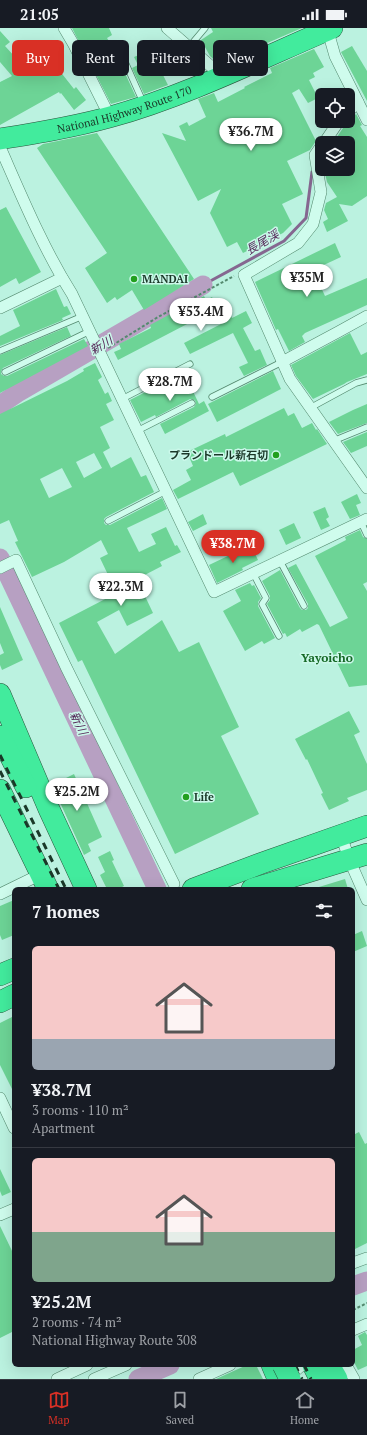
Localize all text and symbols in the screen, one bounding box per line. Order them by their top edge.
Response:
text: 21:05 [20,4,59,24]
chip: Buy [12,40,64,76]
chip: Rent [72,40,129,76]
chip: Filters [137,40,205,76]
chip: New [213,40,268,76]
street label: National Highway Route 170 [56,83,194,136]
map controls [315,88,355,176]
button: locate [315,88,355,128]
pin: ¥36.7M [218,118,284,152]
text: ¥36.7M [228,122,274,140]
button: layers [315,136,355,176]
water label: 長尾渓 [243,226,283,257]
pin: ¥35M [283,264,331,298]
text: ¥35M [290,268,324,286]
place label: MANDAI [142,272,188,286]
marker: MANDAI [129,274,139,284]
pin: ¥53.4M [168,298,234,332]
text: ¥53.4M [178,302,224,320]
water label: 新川 [87,331,117,358]
pin: ¥28.7M [137,368,203,402]
text: ¥28.7M [147,372,193,390]
place label: プランドール新石切 [169,448,268,462]
marker: プランドール新石切 [271,450,281,460]
pin: ¥38.7M [200,530,266,564]
text: ¥38.7M [210,534,256,552]
pin: ¥22.3M [88,573,154,607]
text: ¥22.3M [98,577,144,595]
district label: Yayoicho [301,650,353,665]
water label: 新川 [67,709,92,739]
pin: ¥25.2M [44,778,110,812]
text: ¥25.2M [54,782,100,800]
place label: Life [194,790,214,804]
marker: Life [181,792,191,802]
text: 7 homes [32,900,100,923]
icon: filters [313,900,335,922]
icon: home [148,972,220,1044]
text: ¥38.7M [32,1078,91,1101]
text: 3 rooms · 110 m² [32,1101,129,1119]
text: Apartment [32,1119,95,1137]
icon: home [148,1184,220,1256]
text: ¥25.2M [32,1290,91,1313]
text: 2 rooms · 74 m² [32,1313,122,1331]
text: National Highway Route 308 [32,1331,197,1349]
tab: Map [48,1389,70,1427]
tab: Saved [166,1389,194,1427]
tab: Home [290,1389,319,1427]

